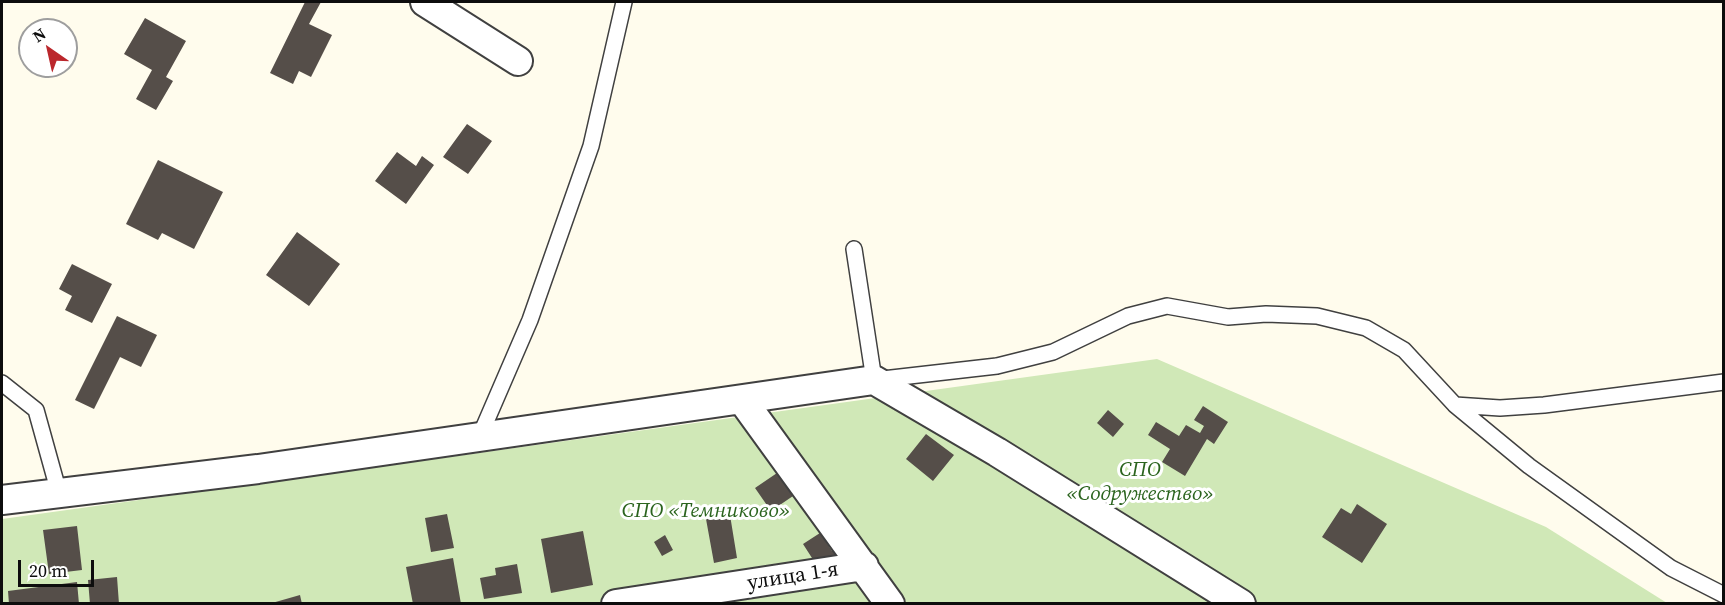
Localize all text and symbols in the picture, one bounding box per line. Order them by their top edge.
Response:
north arrow [18,18,78,78]
text: N [28,22,50,47]
park label: СПО «Содружество» [1066,458,1214,508]
park label: СПО «Темниково» [622,499,790,525]
scale bar [21,548,98,586]
street label: улица 1-я [745,557,841,597]
text: 20 m [29,558,67,583]

